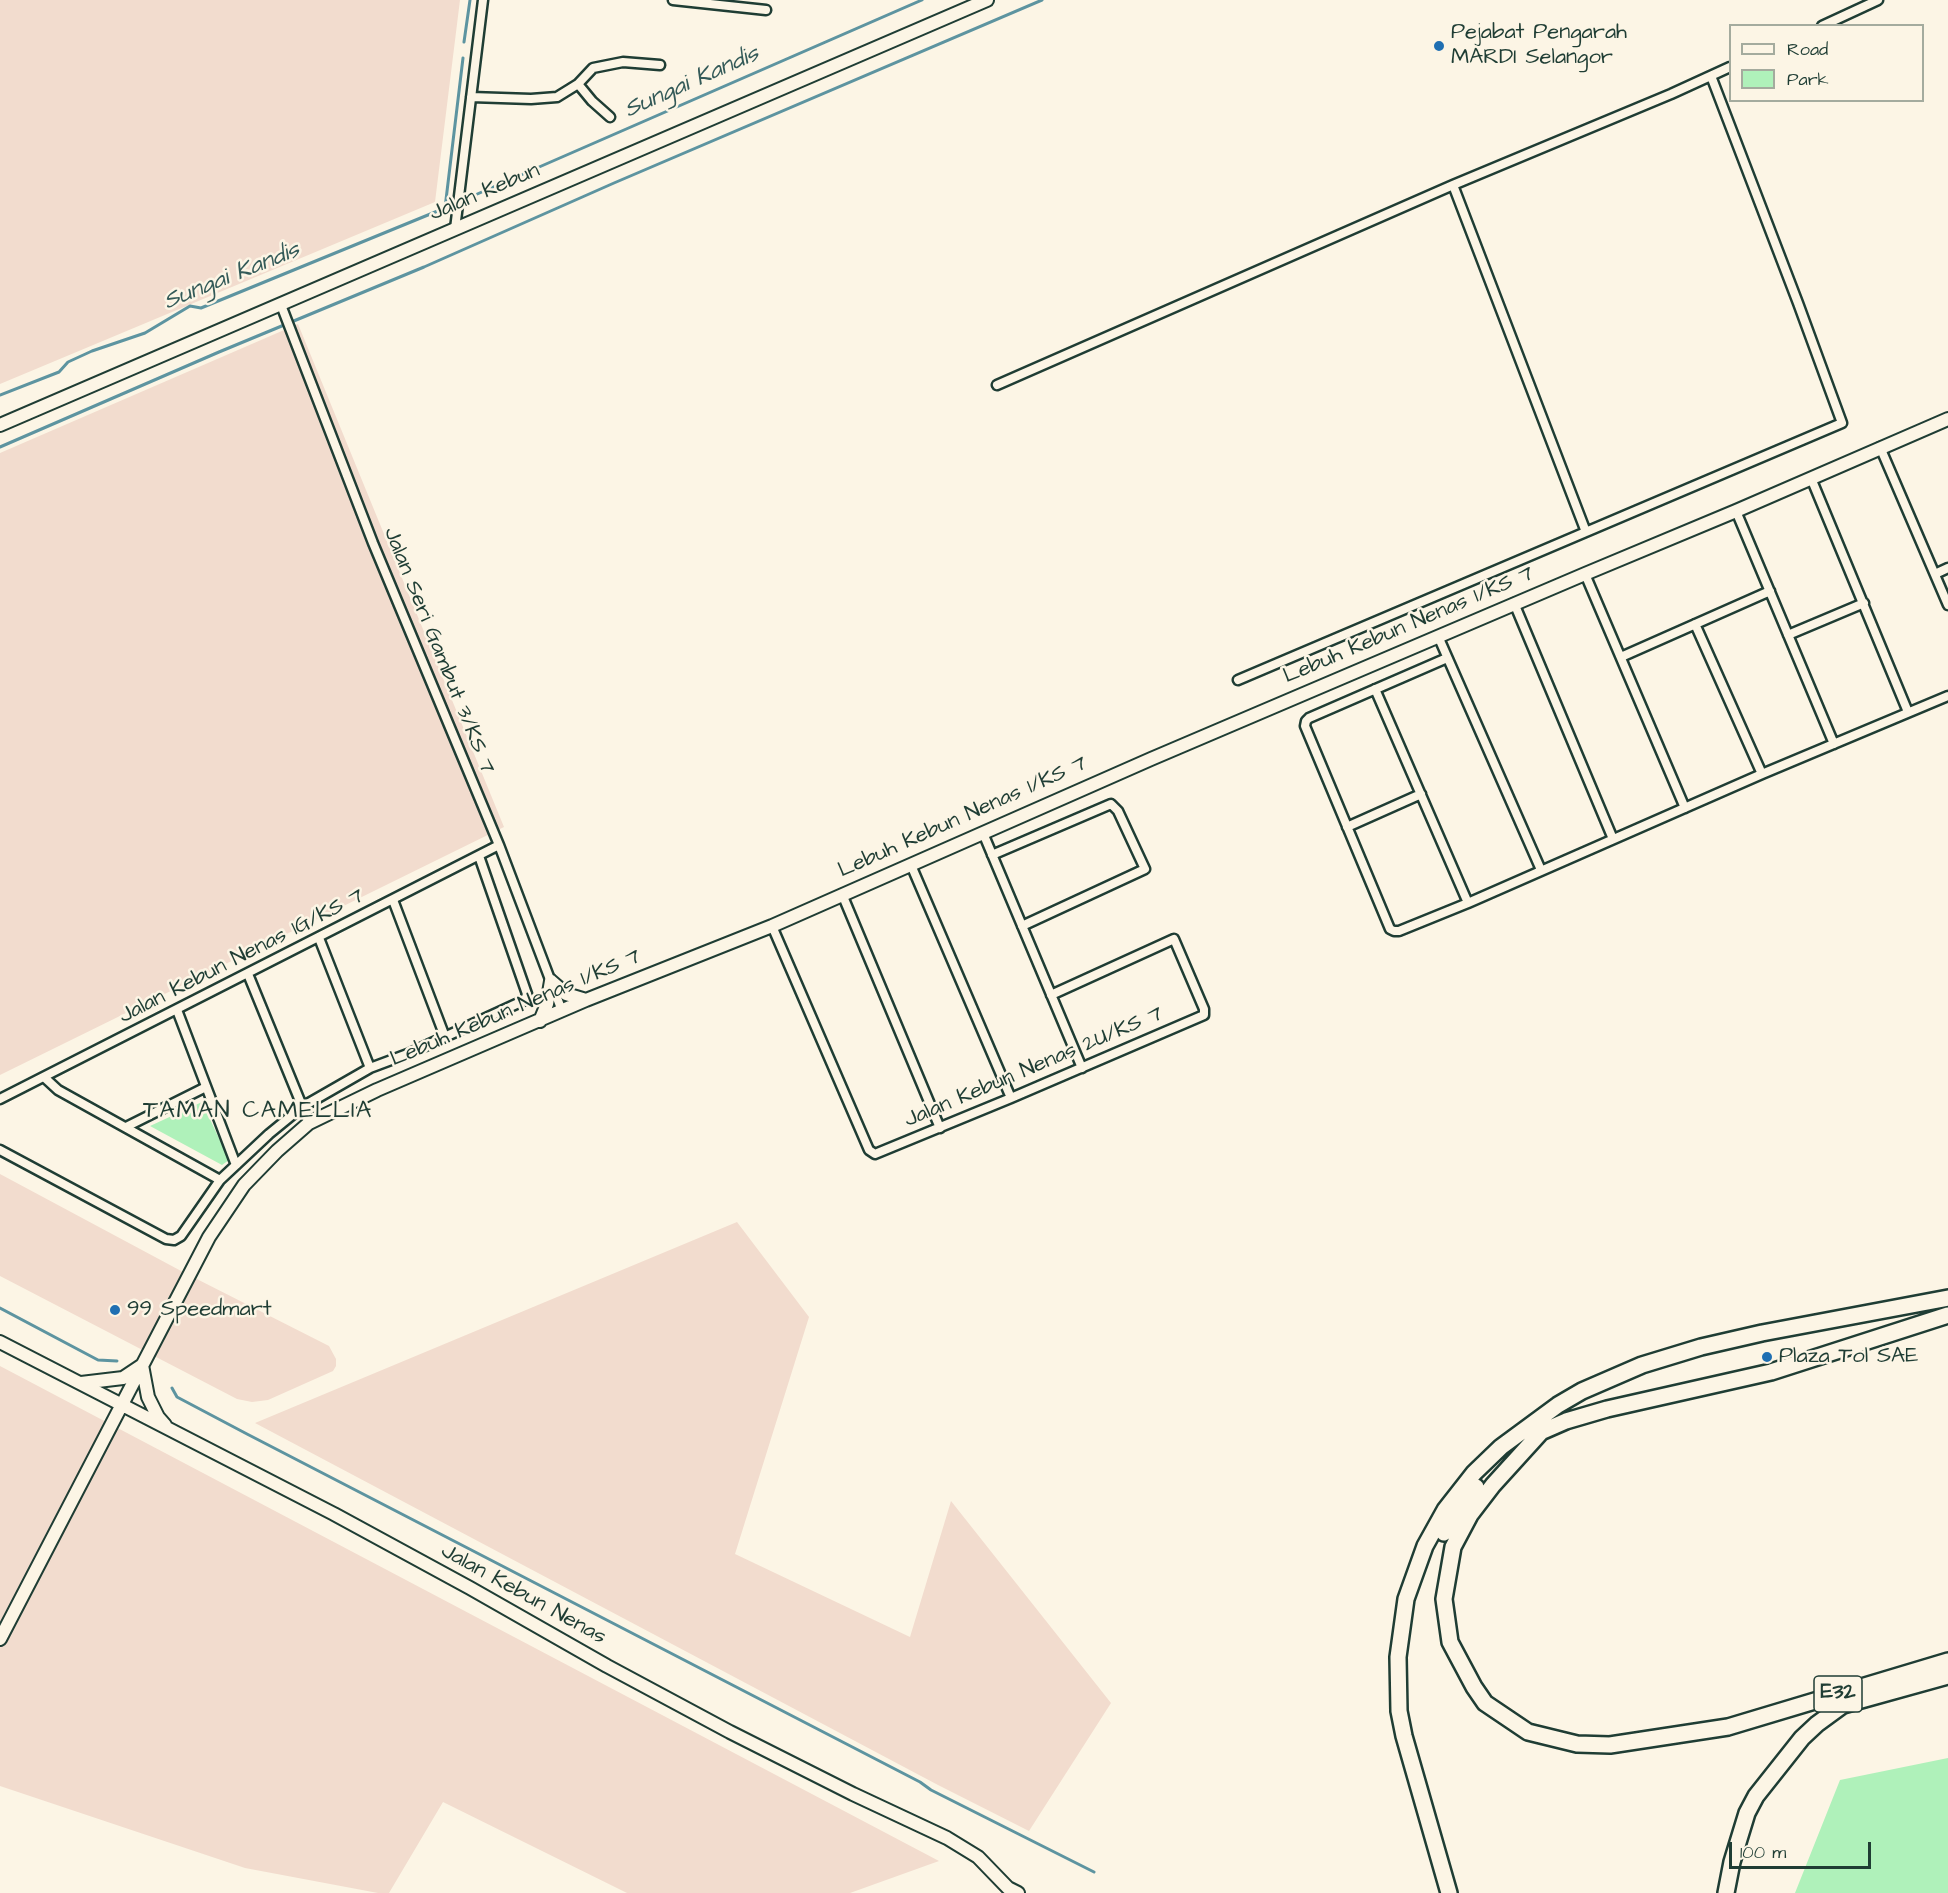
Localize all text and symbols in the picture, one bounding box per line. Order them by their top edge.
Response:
place label: Pejabat Pengarah MARDI Selangor [1451,20,1627,72]
legend [1729,24,1924,102]
text: Road [1787,37,1828,62]
marker: Pejabat Pengarah MARDI Selangor [1432,39,1446,53]
water label: Sungai Kandis [620,41,764,125]
text: Park [1787,67,1829,92]
street label: Jalan Kebun [426,158,544,228]
water label: Sungai Kandis [160,237,304,317]
street label: Jalan Seri Gambut 3/KS 7 [376,524,500,778]
street label: Lebuh Kebun Nenas 1/KS 7 [1280,561,1538,691]
street label: Lebuh Kebun Nenas 1/KS 7 [835,751,1091,885]
street label: Jalan Kebun Nenas 1G/KS 7 [115,884,369,1030]
street label: Lebuh Kebun Nenas 1/KS 7 [387,944,645,1074]
street label: Jalan Kebun Nenas 2U/KS 7 [901,1001,1167,1135]
district label: TAMAN CAMELLIA [143,1098,373,1126]
place label: 99 Speedmart [127,1297,272,1323]
marker: 99 Speedmart [108,1303,122,1317]
place label: Plaza Tol SAE [1779,1344,1918,1370]
marker: Plaza Tol SAE [1760,1350,1774,1364]
street label: Jalan Kebun Nenas [436,1539,610,1651]
road number: E32 [1814,1676,1862,1712]
scale bar [1732,1830,1874,1868]
text: 100 m [1740,1840,1786,1865]

